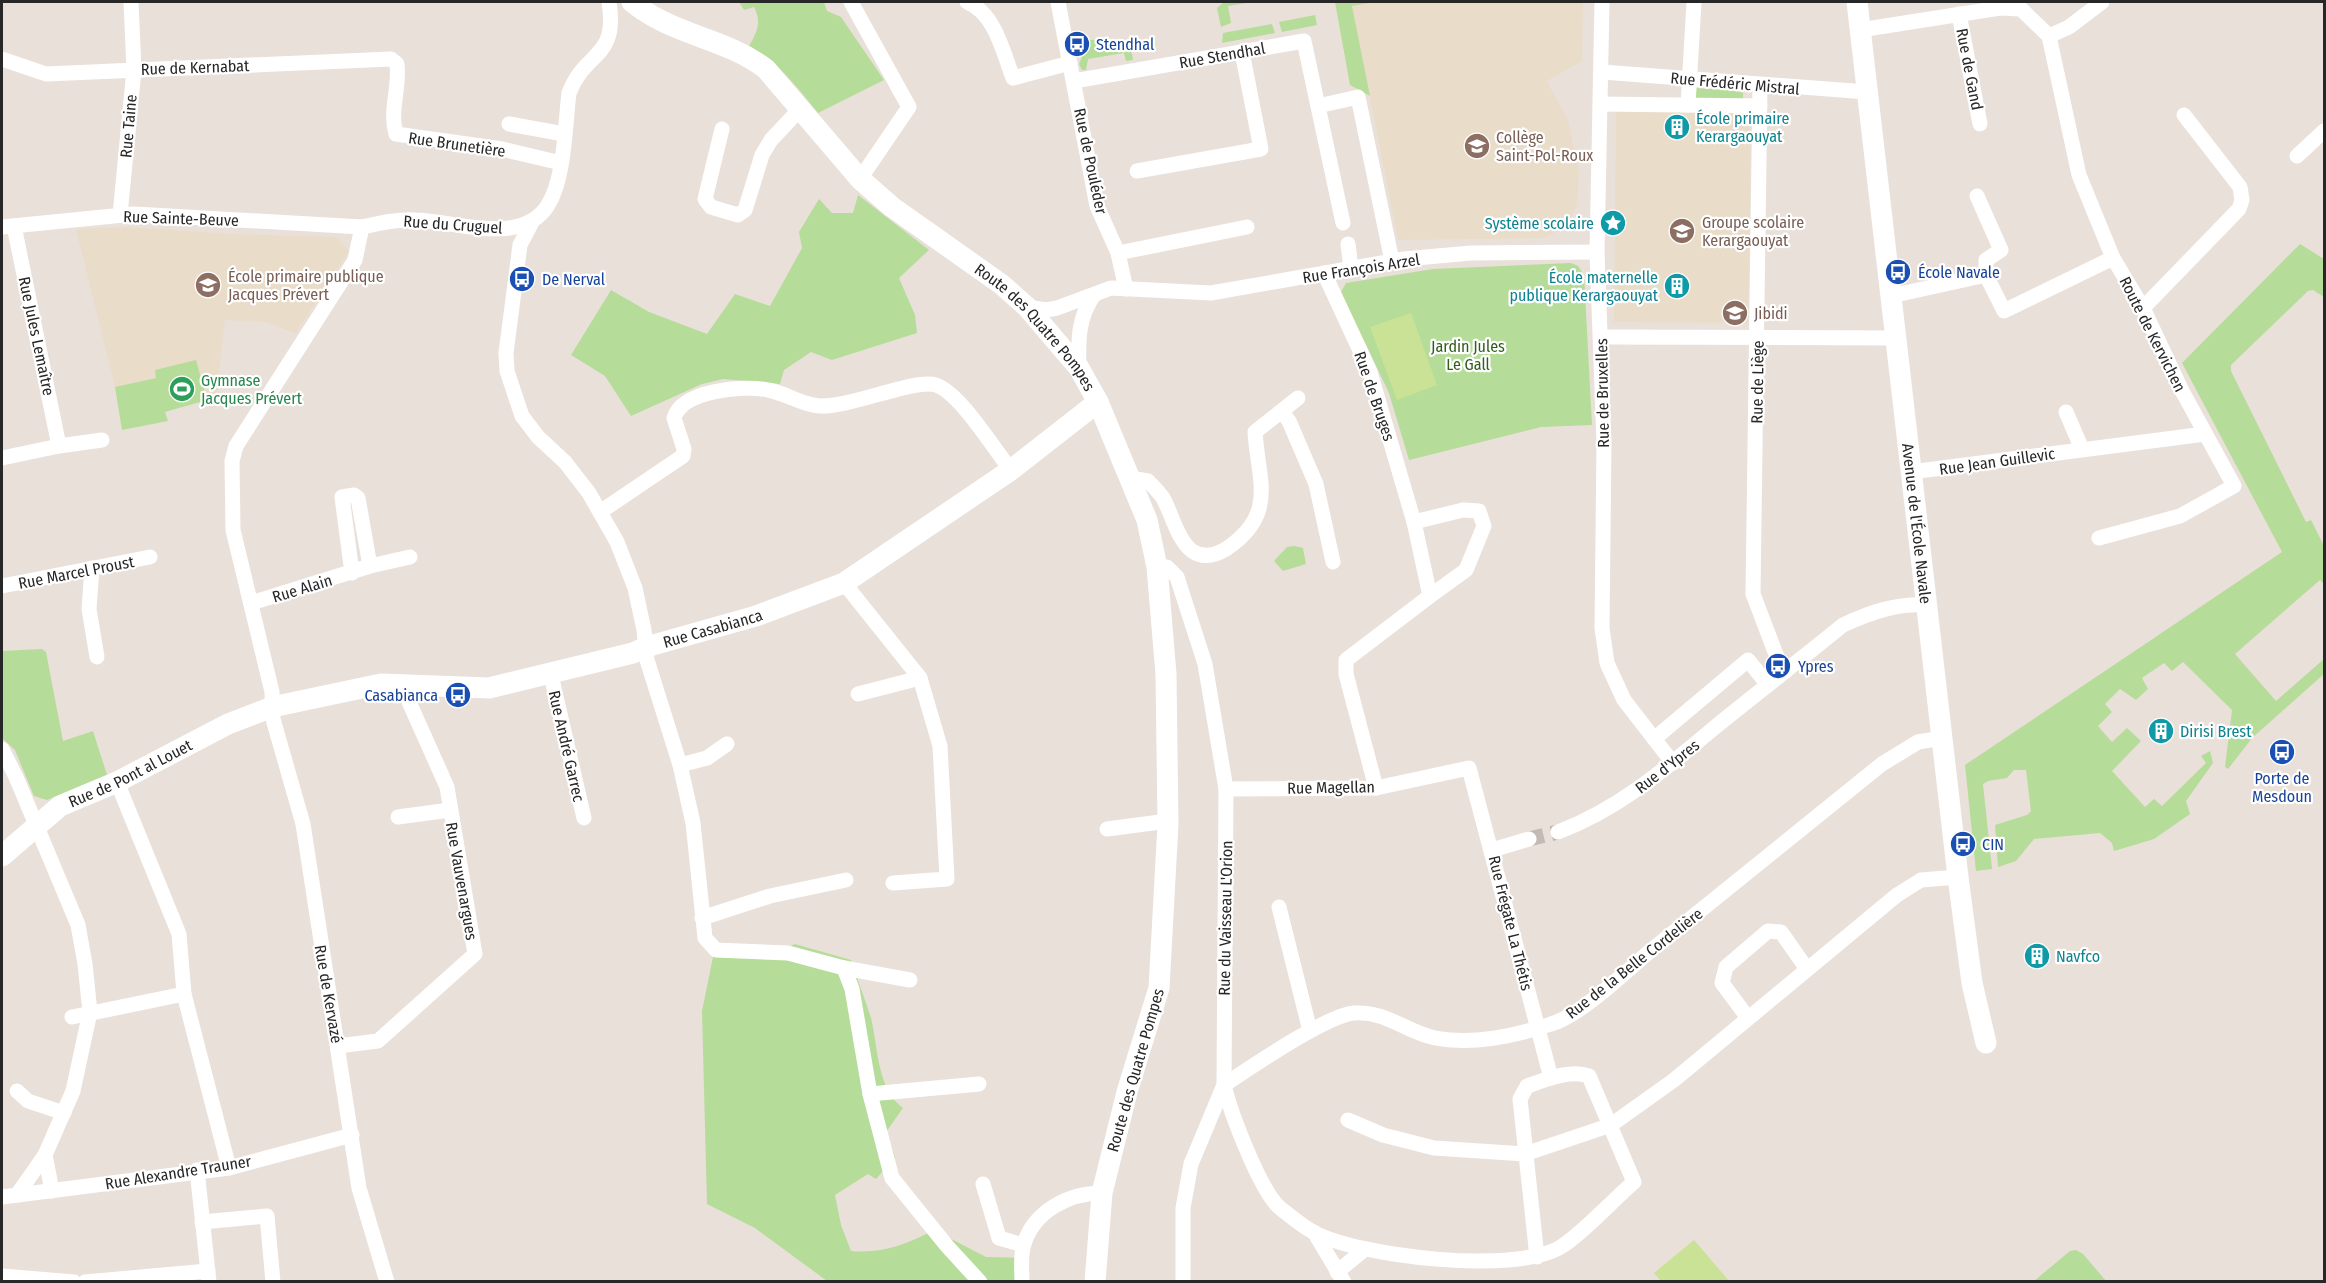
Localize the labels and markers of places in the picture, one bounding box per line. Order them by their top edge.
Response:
bus stop icon: Stendhal [1062,29,1092,59]
place label: Stendhal [1096,35,1154,54]
place label: École primaire Kerargaouyat [1696,109,1789,146]
building icon: École primaire Kerargaouyat [1662,112,1692,142]
place label: Collège Saint-Pol-Roux [1496,128,1593,165]
school or university icon: Collège Saint-Pol-Roux [1462,131,1492,161]
place icon: Système scolaire [1598,208,1628,238]
place label: Groupe scolaire Kerargaouyat [1702,213,1804,250]
place label: Système scolaire [1485,214,1594,233]
school or university icon: Groupe scolaire Kerargaouyat [1667,216,1697,246]
bus stop icon: École Navale [1883,257,1913,287]
place label: École Navale [1918,263,2000,282]
bus stop icon: De Nerval [507,264,537,294]
place label: École primaire publique Jacques Prévert [228,267,384,304]
place label: École maternelle publique Kerargaouyat [1509,268,1659,305]
school or university icon: École primaire publique Jacques Prévert [193,270,223,300]
place label: De Nerval [542,270,605,289]
building icon: École maternelle publique Kerargaouyat [1662,271,1692,301]
school or university icon: Jibidi [1720,298,1750,328]
place label: Jibidi [1754,304,1788,323]
place label: Gymnase Jacques Prévert [201,371,303,408]
sports icon: Gymnase Jacques Prévert [167,374,197,404]
bus stop icon: Ypres [1763,651,1793,681]
place label: Ypres [1798,657,1834,676]
bus stop icon: Casabianca [443,680,473,710]
place label: Casabianca [364,686,438,705]
building icon: Dirisi Brest [2146,716,2176,746]
place label: Dirisi Brest [2180,722,2252,741]
bus stop icon: Porte de Mesdoun [2267,737,2297,767]
place label: Porte de Mesdoun [2252,769,2312,806]
bus stop icon: CIN [1948,829,1978,859]
place label: CIN [1982,835,2004,854]
building icon: Navfco [2022,941,2052,971]
place label: Navfco [2056,947,2100,966]

